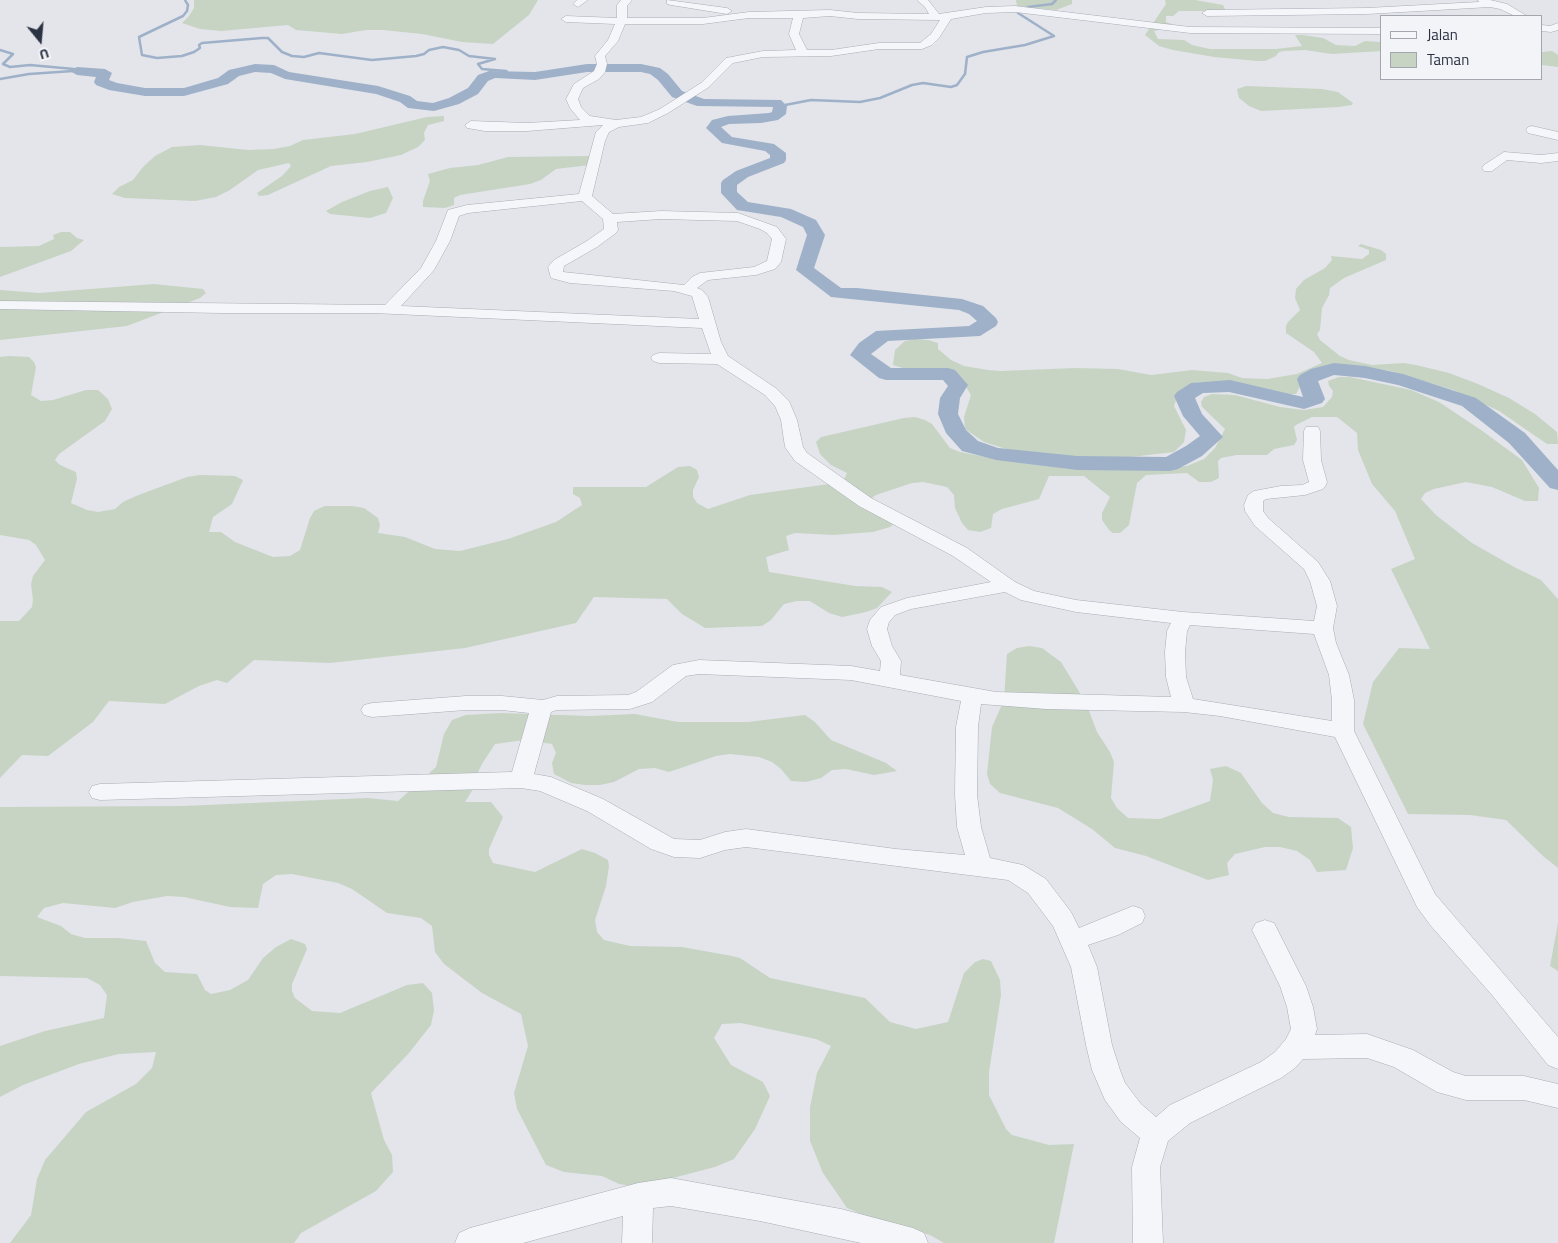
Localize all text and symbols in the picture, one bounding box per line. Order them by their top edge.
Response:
north arrow [15,15,65,65]
legend [1380,15,1543,80]
text: Jalan [1427,23,1458,46]
text: U [37,43,52,66]
text: Taman [1427,48,1469,71]

